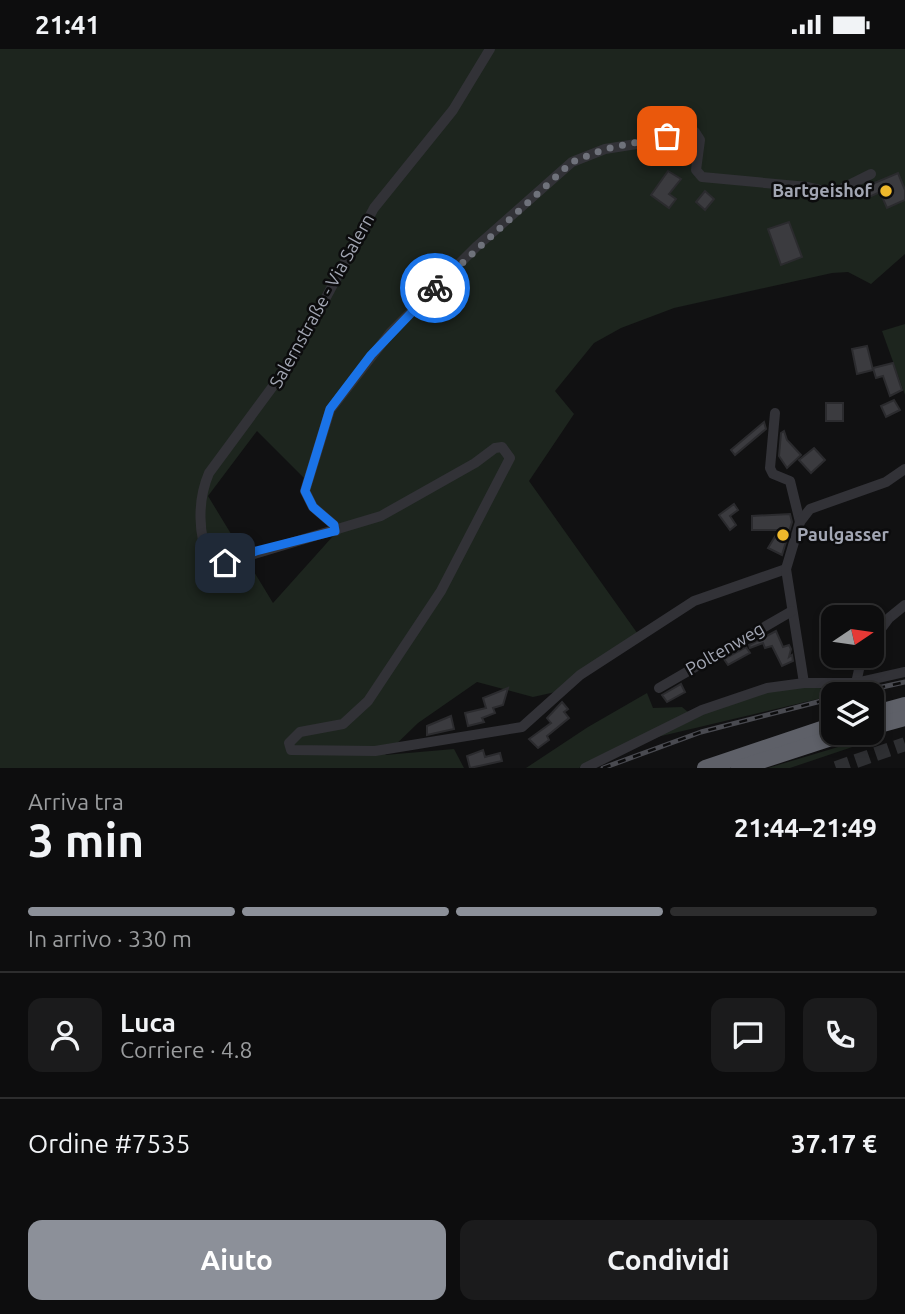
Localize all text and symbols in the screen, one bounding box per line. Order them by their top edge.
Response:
text: 21:41 [35,10,100,39]
pin [637,106,697,166]
icon: bag [648,117,686,155]
place label: Bartgeishof [772,180,873,200]
marker: Bartgeishof [878,183,894,199]
street label: Salernstraße - Via Salern [265,210,377,391]
courier [400,253,470,323]
icon: bike [416,269,454,307]
place label: Paulgasser [797,524,890,544]
marker: Paulgasser [775,527,791,543]
pin [195,533,255,593]
icon: home [206,544,244,582]
north arrow [821,605,884,669]
map controls [821,605,884,745]
street label: Poltenweg [682,618,767,679]
button: layers [821,682,884,745]
text: Arriva tra [28,789,124,814]
text: 21:44–21:49 [734,813,877,842]
text: 3 min [28,814,144,866]
text: In arrivo · 330 m [28,926,192,951]
button: person [28,998,102,1072]
button: chat [711,998,785,1072]
button: phone [803,998,877,1072]
text: Luca [120,1008,176,1037]
text: Corriere · 4.8 [120,1037,252,1062]
text: Ordine #7535 [28,1129,190,1158]
text: 37.17 € [791,1129,877,1158]
button: Aiuto [28,1220,446,1300]
button: Condividi [460,1220,877,1300]

